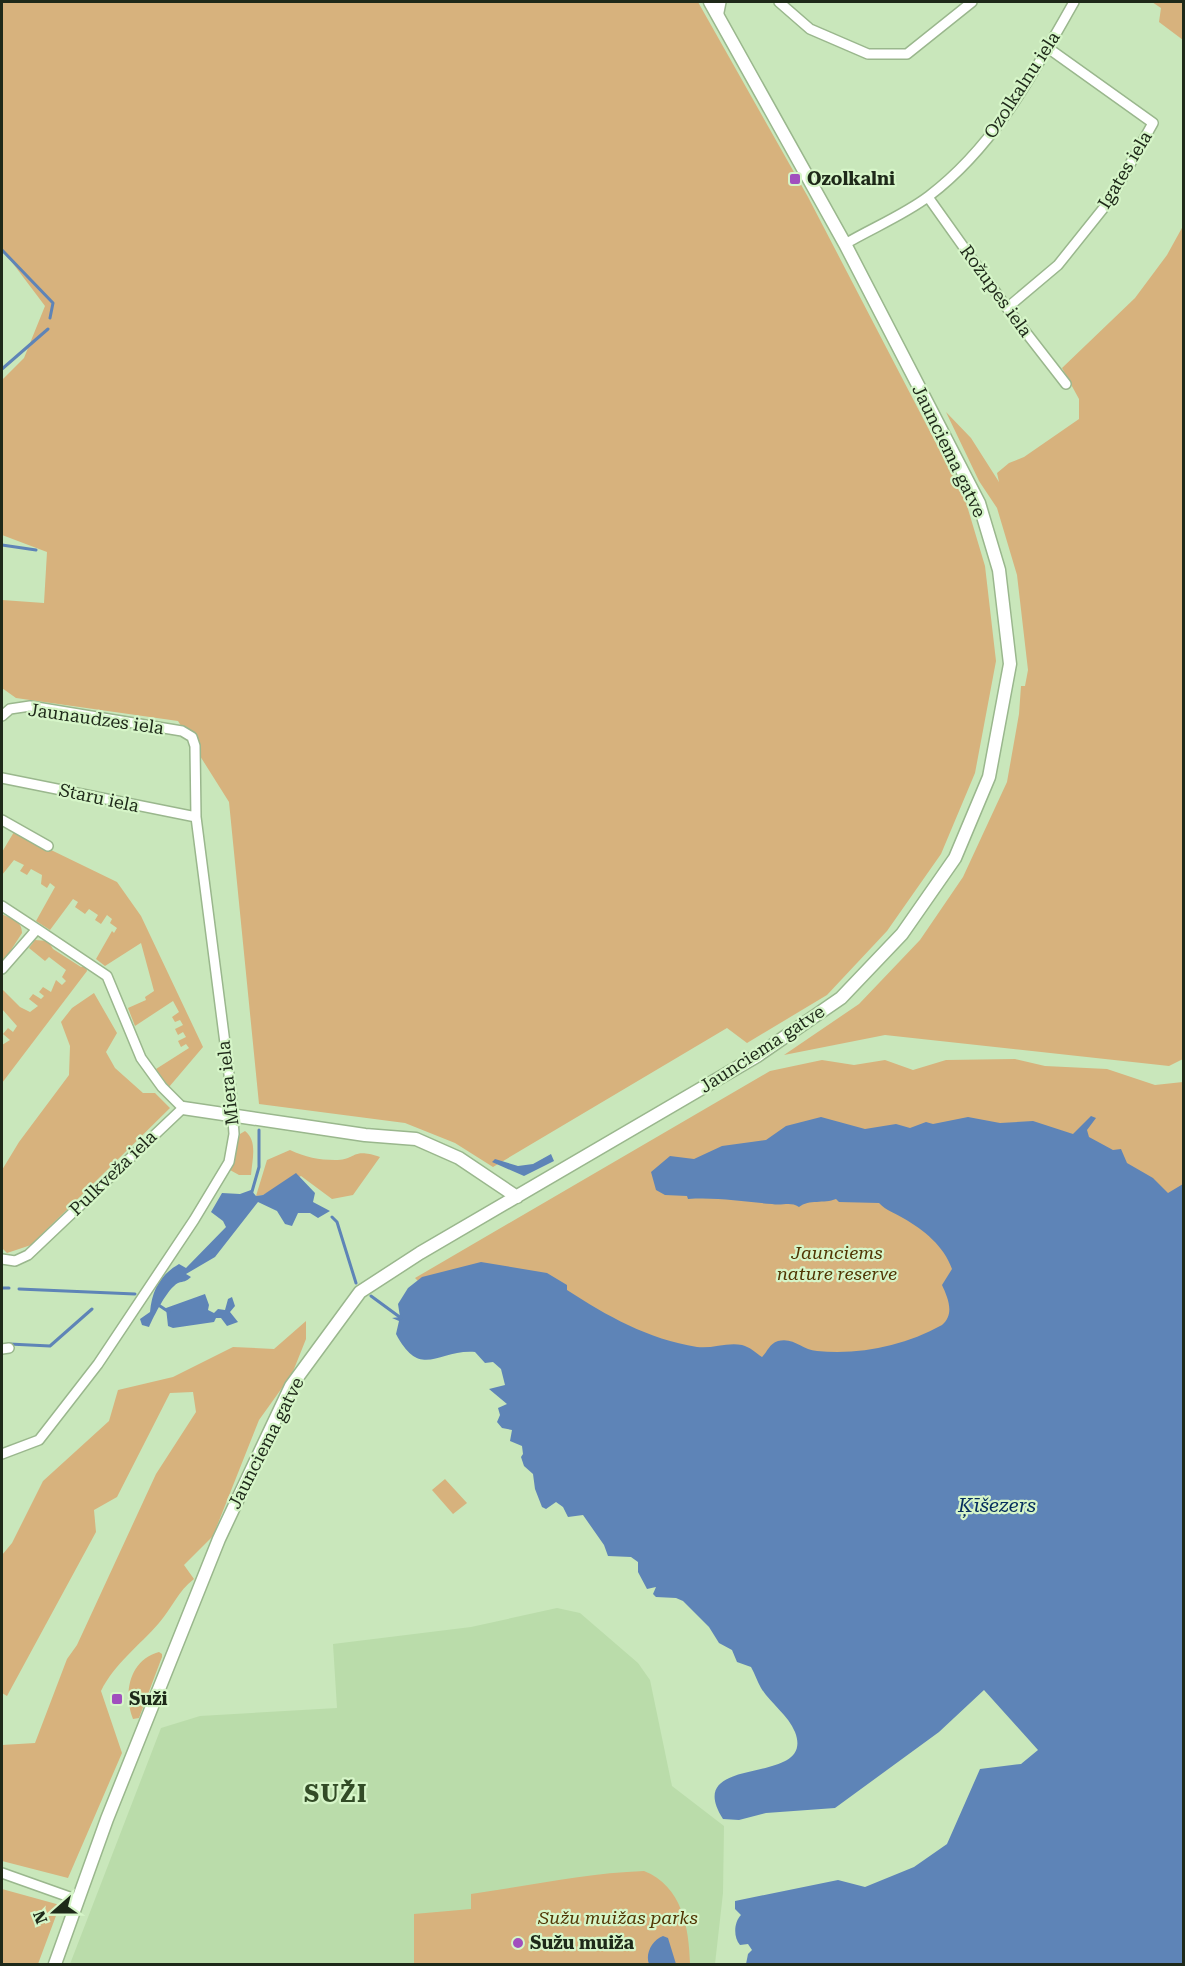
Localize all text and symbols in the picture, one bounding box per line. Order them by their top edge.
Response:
street label: Ozolkalnu iela [979,27,1064,142]
street label: Igates iela [1093,127,1156,212]
place label: Ozolkalni [807,168,895,189]
marker: Ozolkalni [788,172,802,186]
street label: Rožupes iela [956,241,1037,341]
street label: Jaunciema gatve [908,381,991,521]
street label: Jaunaudzes iela [27,699,166,738]
street label: Staru iela [57,779,141,816]
street label: Jaunciema gatve [695,1000,828,1097]
street label: Miera iela [213,1039,242,1126]
street label: Pulkveža iela [65,1126,161,1220]
park label: Jaunciems nature reserve [777,1242,897,1284]
street label: Jaunciema gatve [223,1373,308,1512]
water label: Ķīšezers [957,1493,1036,1519]
place label: Suži [129,1688,168,1709]
marker: Suži [110,1692,124,1706]
district label: SUŽI [304,1779,368,1808]
north arrow [24,1882,84,1942]
park label: Sužu muižas parks [537,1907,698,1928]
text: N [29,1908,52,1926]
place label: Sužu muiža [530,1932,634,1953]
marker: Sužu muiža [511,1936,525,1950]

